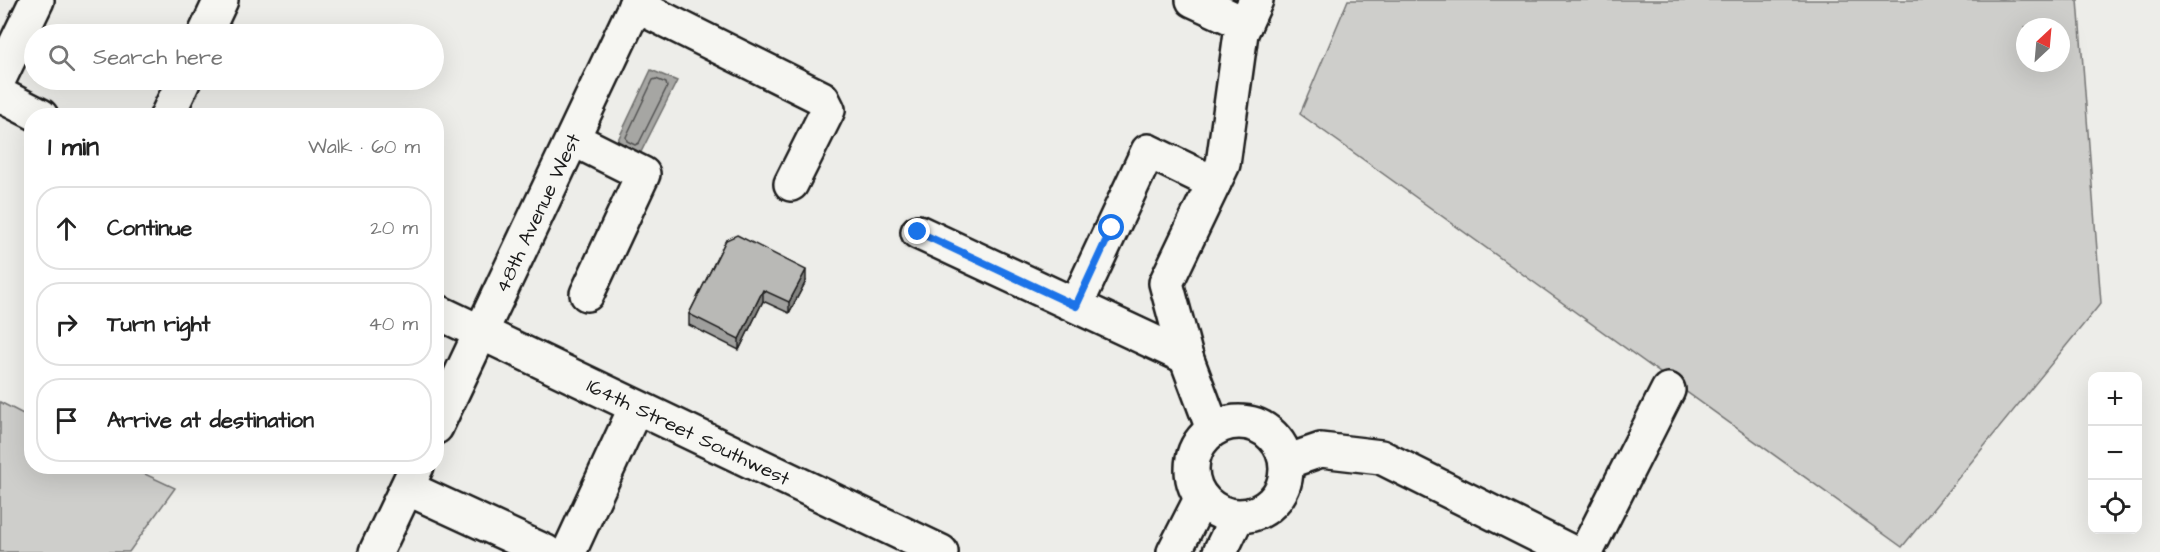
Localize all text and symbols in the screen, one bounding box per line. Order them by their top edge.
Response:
north arrow [2016,18,2070,72]
search box [24,24,444,90]
icon: search [45,41,78,74]
text: Search here [93,42,223,73]
text: 1 min [48,129,99,165]
street label: 48th Avenue West [489,129,588,298]
text: Walk · 60 m [308,133,420,161]
icon: ahead [50,212,83,245]
text: Continue [107,213,192,244]
text: 20 m [370,214,418,242]
route start [1098,214,1124,240]
route end [904,218,930,244]
icon: right [50,308,83,341]
text: Turn right [107,309,210,340]
text: 40 m [368,310,418,338]
street label: 164th Street Southwest [582,372,794,493]
map controls [2088,372,2142,534]
button: + [2088,372,2142,426]
icon: arrive [50,404,83,437]
text: Arrive at destination [107,405,314,436]
button: − [2088,426,2142,480]
button: locate [2088,480,2142,534]

